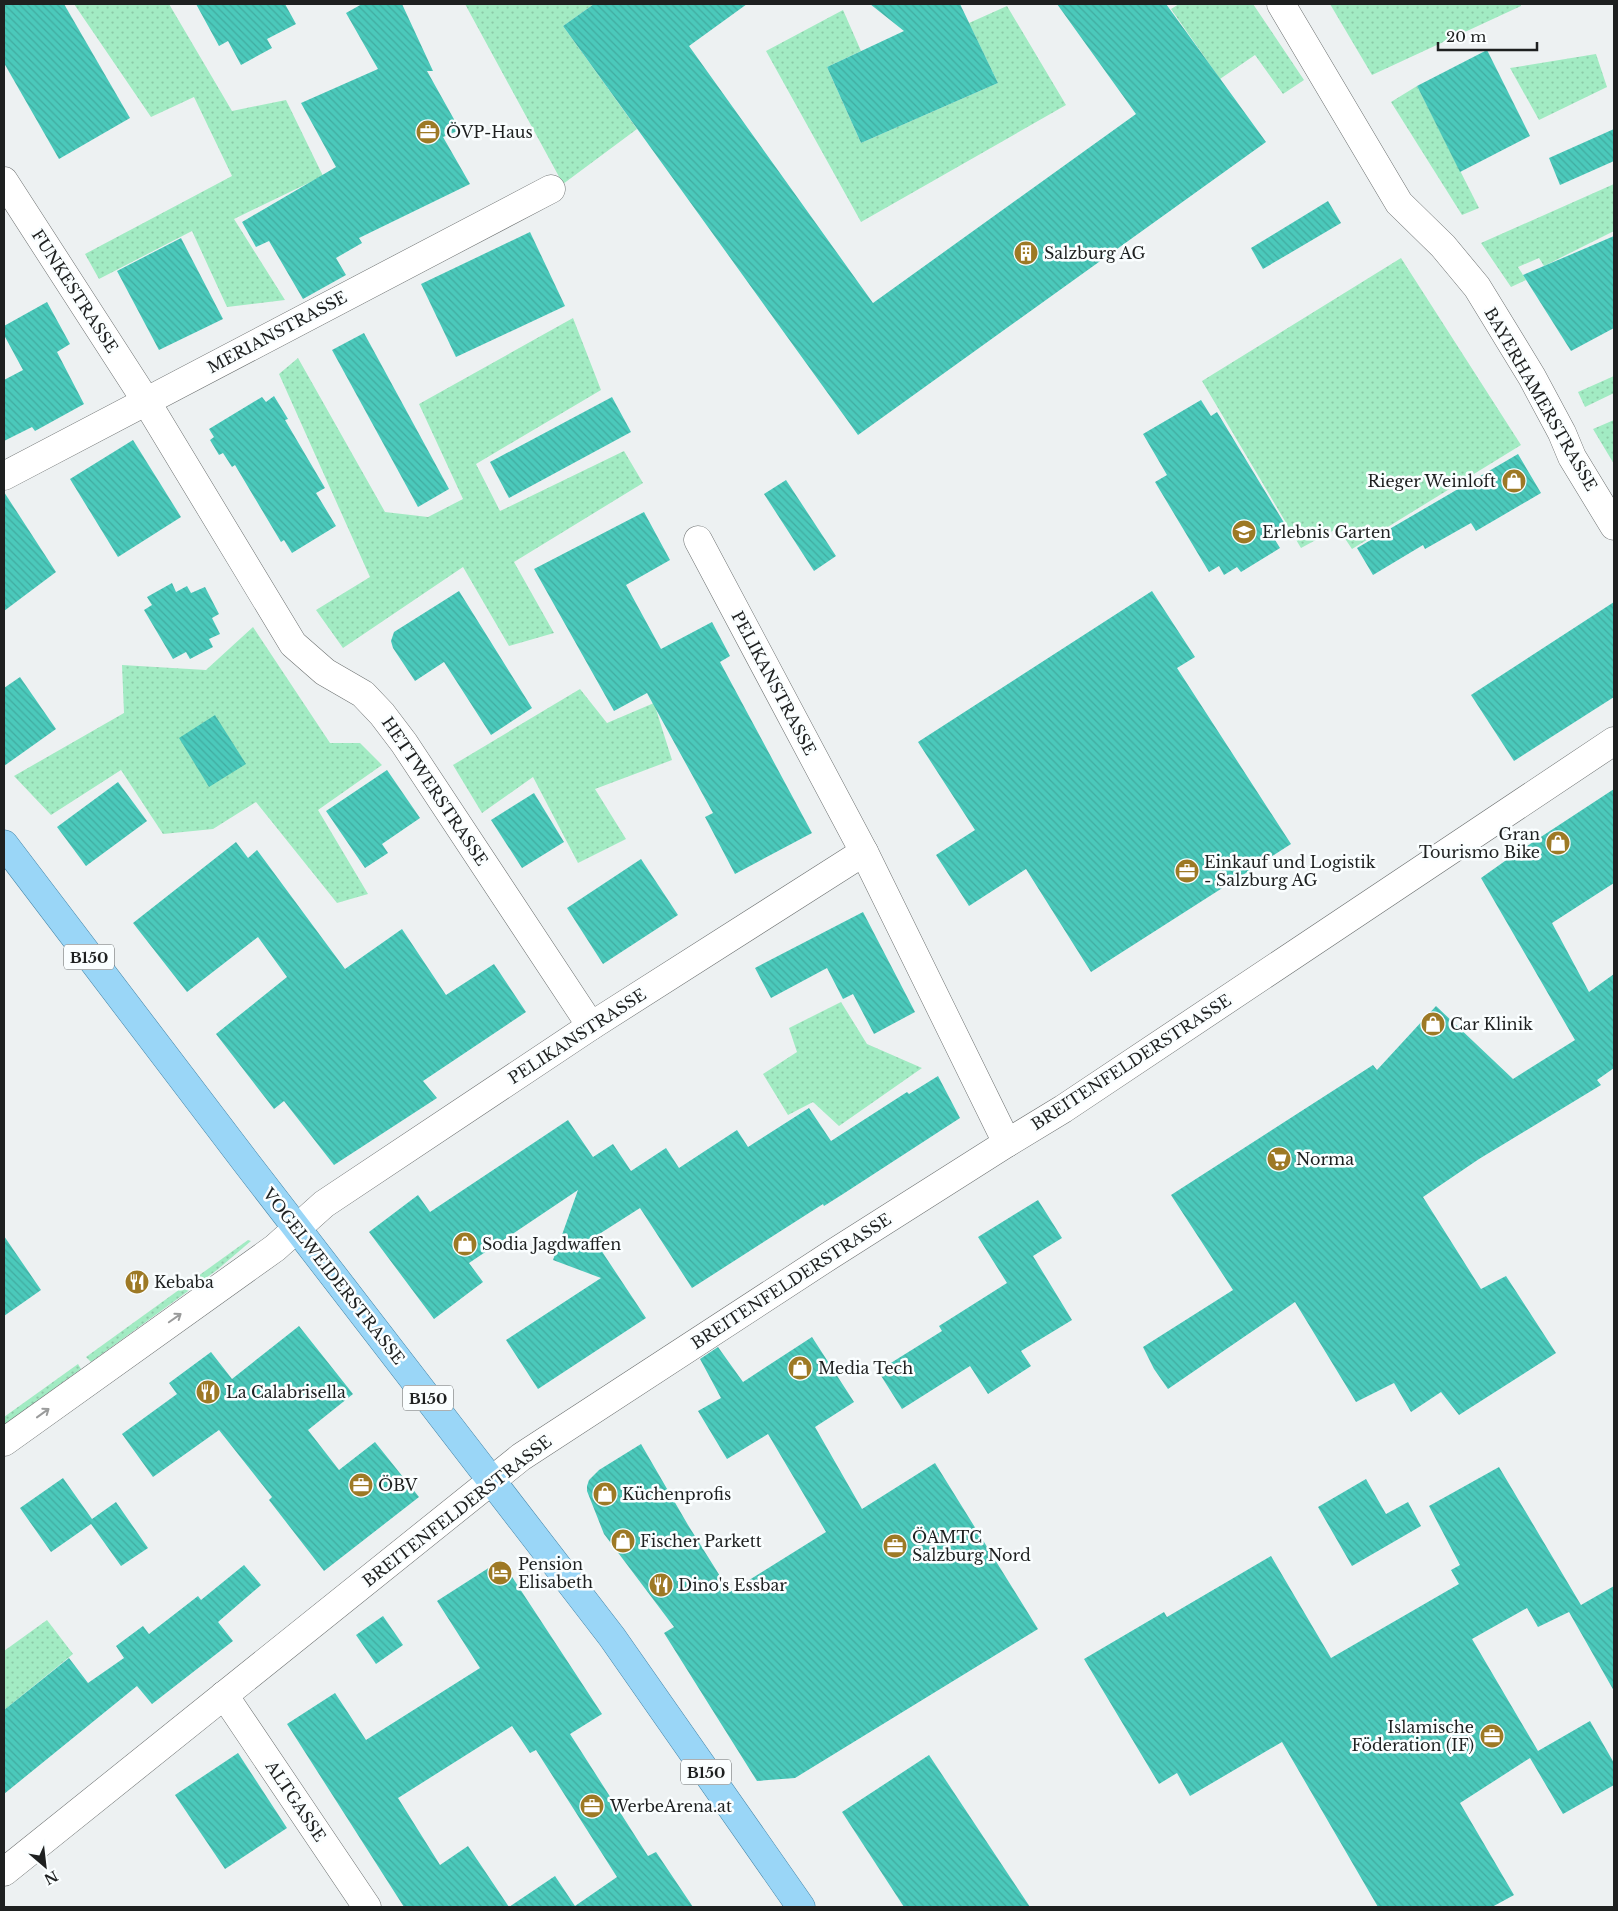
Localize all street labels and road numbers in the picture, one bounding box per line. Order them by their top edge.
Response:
street label: FUNKESTRASSE [28,225,122,357]
street label: MERIANSTRASSE [204,287,350,377]
street label: BAYERHAMERSTRASSE [1480,304,1602,494]
street label: PELIKANSTRASSE [728,608,820,758]
street label: HETTWERSTRASSE [378,713,492,869]
road number: B150 [64,944,114,970]
street label: PELIKANSTRASSE [504,984,650,1088]
street label: BREITENFELDERSTRASSE [1027,990,1235,1134]
street label: VOGELWEIDERSTRASSE [258,1183,409,1368]
street label: BREITENFELDERSTRASSE [687,1209,895,1353]
road number: B150 [403,1386,453,1410]
street label: BREITENFELDERSTRASSE [359,1431,555,1591]
street label: ALTGASSE [261,1756,330,1845]
road number: B150 [681,1760,731,1784]

